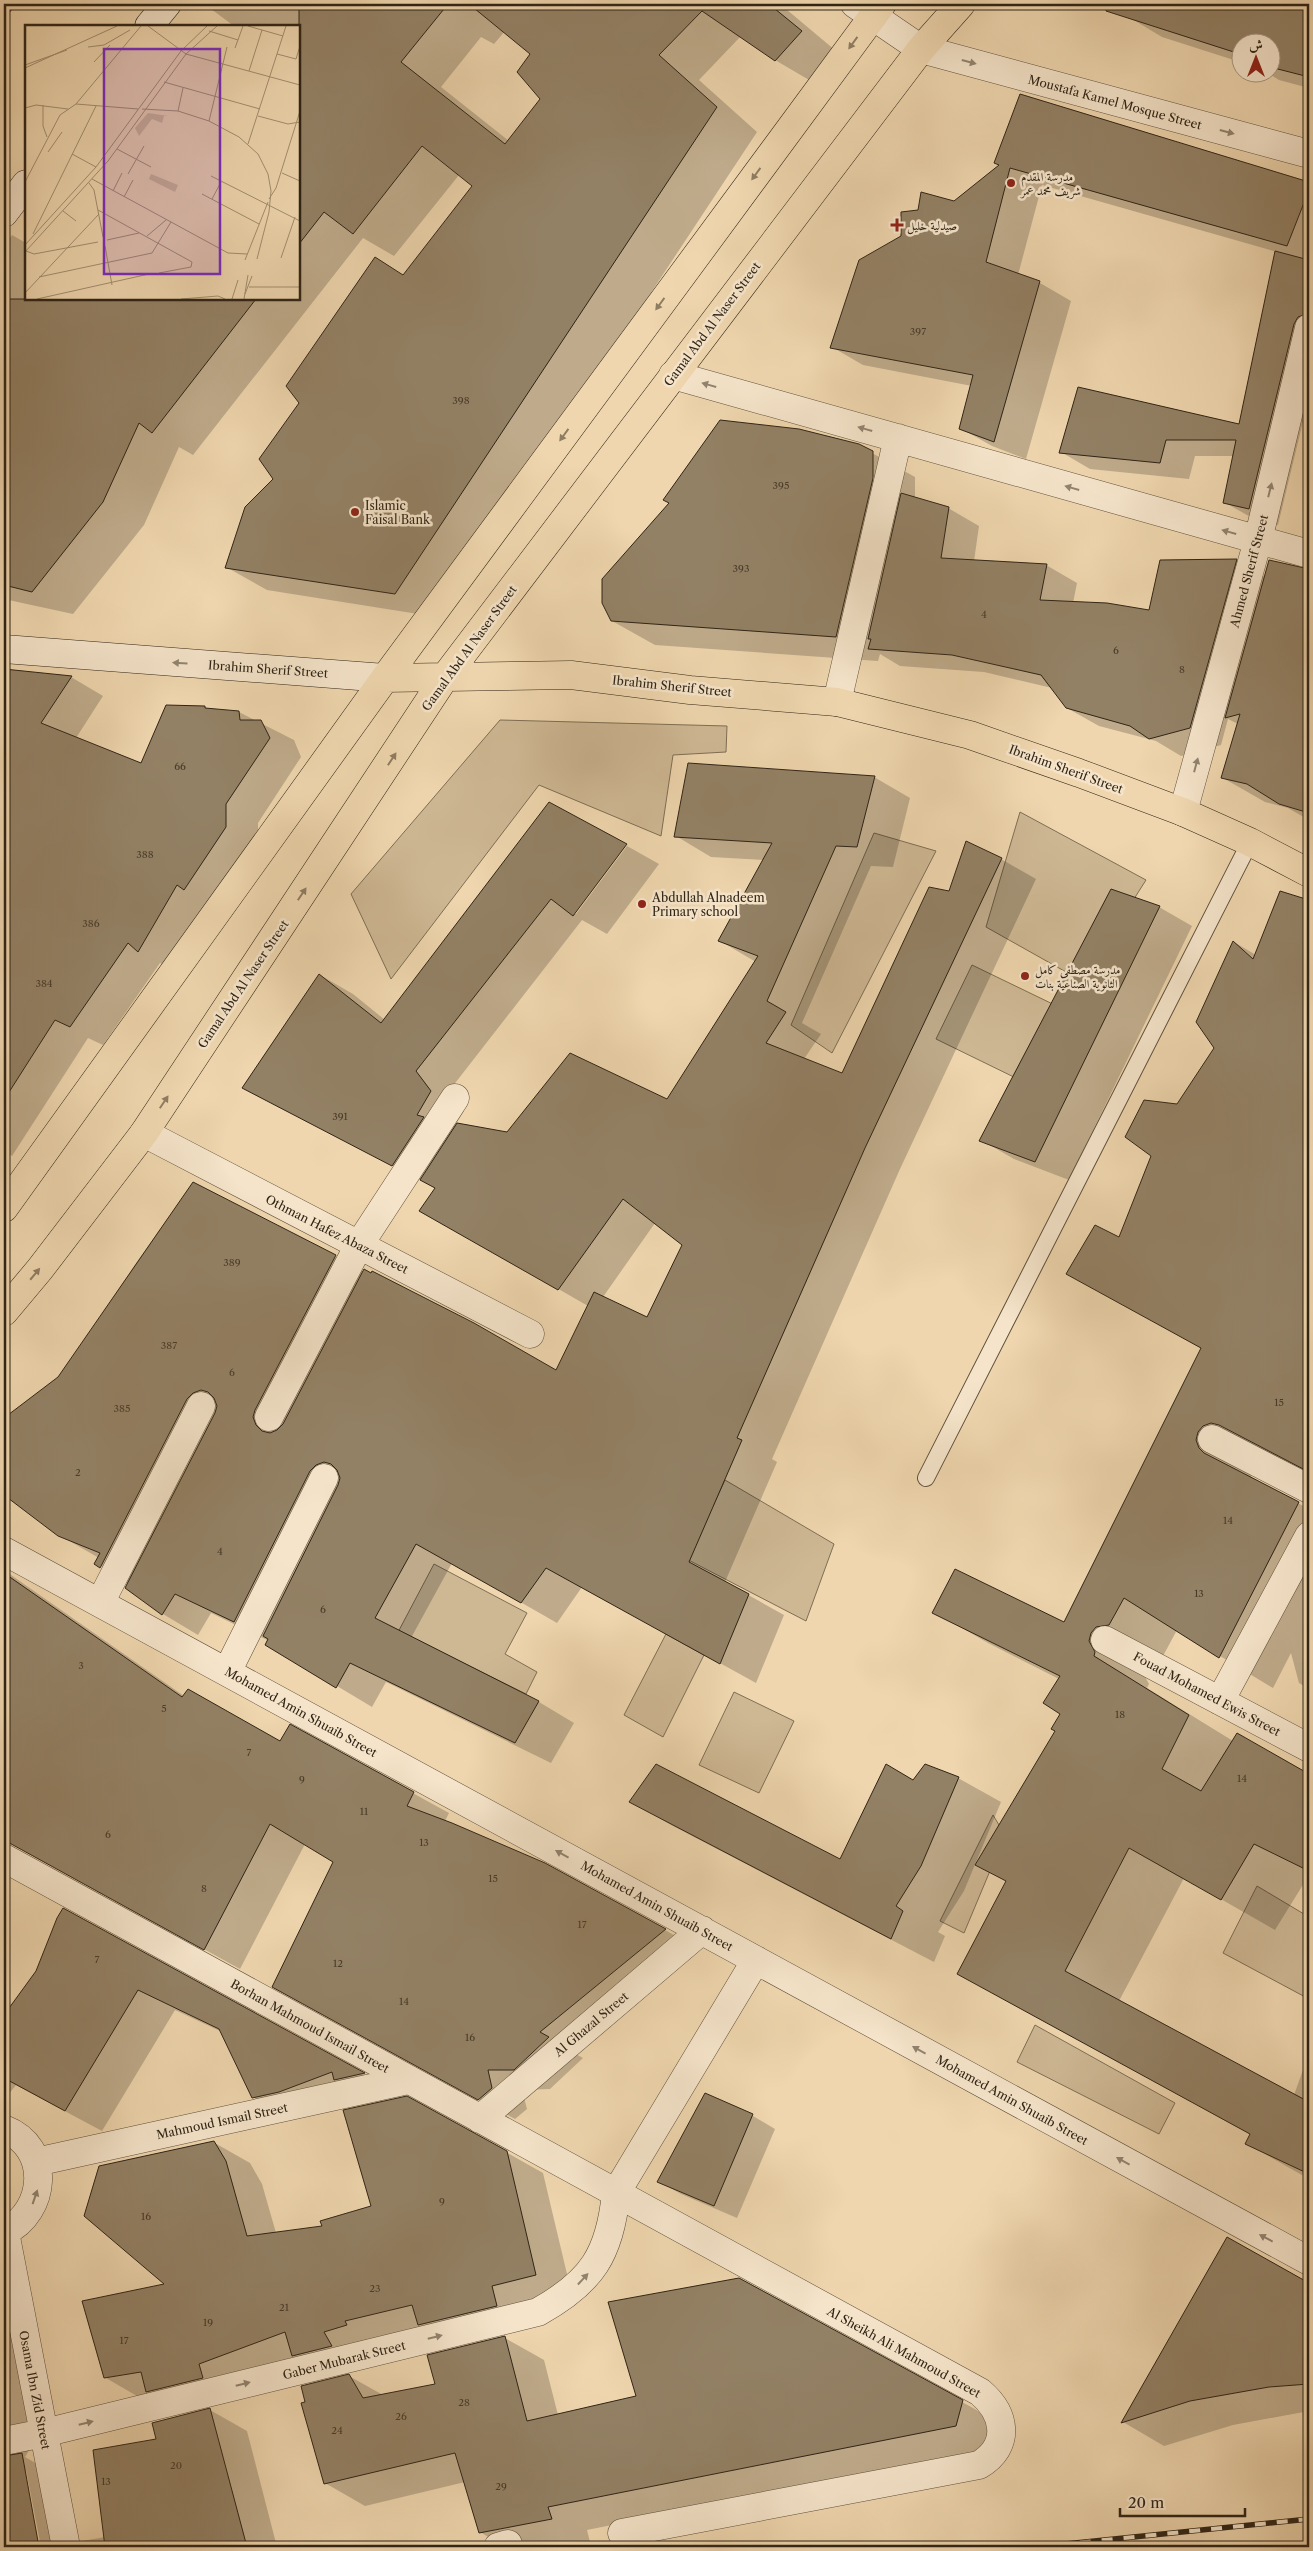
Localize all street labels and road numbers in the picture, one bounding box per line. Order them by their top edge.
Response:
street label: Moustafa Kamel Mosque Street [1026,72,1204,133]
street label: Gamal Abd Al Naser Street [660,258,764,389]
street label: Ahmed Sherif Street [1226,512,1272,630]
street label: Gamal Abd Al Naser Street [418,582,520,714]
street label: Ibrahim Sherif Street [207,657,329,681]
street label: Ibrahim Sherif Street [611,672,733,700]
street label: Ibrahim Sherif Street [1007,741,1126,797]
street label: Gamal Abd Al Naser Street [194,916,292,1051]
street label: Othman Hafez Abaza Street [263,1191,412,1277]
street label: Fouad Mohamed Ewis Street [1131,1649,1284,1740]
street label: Mohamed Amin Shuaib Street [222,1664,380,1761]
street label: Mohamed Amin Shuaib Street [578,1858,736,1955]
street label: Borhan Mahmoud Ismail Street [228,1976,393,2076]
street label: Al Ghazal Street [550,1988,632,2060]
street label: Mohamed Amin Shuaib Street [933,2052,1091,2149]
street label: Mahmoud Ismail Street [155,2100,290,2142]
street label: Al Sheikh Ali Mahmoud Street [824,2303,984,2401]
street label: Osama Ibn Zid Street [16,2329,54,2451]
street label: Gaber Mubarak Street [281,2337,408,2383]

